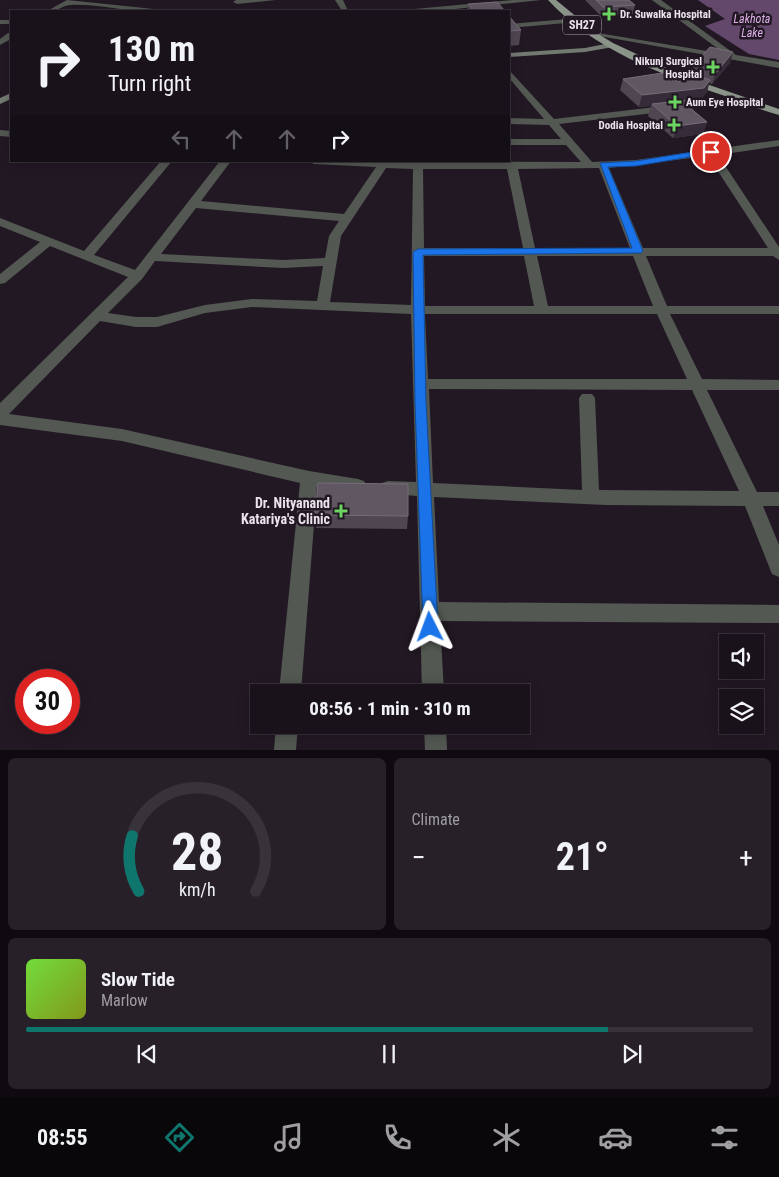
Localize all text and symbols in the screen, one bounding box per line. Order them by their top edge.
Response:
marker: Dr. Suwalka Hospital [602,7,616,21]
place label: Dr. Suwalka Hospital [620,8,711,21]
water label: Lakhota Lake [734,12,770,40]
road number: SH27 [563,16,601,34]
text: 130 m [108,29,195,70]
icon: right [25,30,90,95]
place label: Nikunj Surgical Hospital [635,55,702,81]
marker: Nikunj Surgical Hospital [706,60,720,74]
text: Turn right [108,71,191,96]
marker: Aum Eye Hospital [668,95,682,109]
place label: Aum Eye Hospital [686,96,763,109]
marker: Dodia Hospital [667,118,681,132]
place label: Dodia Hospital [599,119,663,132]
icon: left [167,125,195,153]
icon: ahead [220,125,248,153]
icon: ahead [273,125,301,153]
icon: right [326,125,354,153]
pin [690,131,732,173]
icon: arrive [697,138,725,166]
place label: Dr. Nityanand Katariya's Clinic [241,495,331,527]
marker: Dr. Nityanand Katariya's Clinic [334,504,348,518]
position arrow [403,600,455,652]
map controls [719,634,764,734]
button: sound [719,634,764,679]
speed limit sign: 30 [15,669,80,734]
button: layers [719,689,764,734]
text: 08:56 · 1 min · 310 m [309,697,471,720]
text: Climate [412,810,460,829]
text: 28 [170,822,223,883]
text: 21° [556,835,609,879]
text: − [412,841,426,874]
text: + [739,841,753,874]
text: km/h [178,879,215,900]
text: Slow Tide [101,968,175,991]
text: Marlow [101,991,148,1010]
icon: previous [133,1040,161,1068]
icon: pause [375,1040,403,1068]
icon: next [618,1040,646,1068]
icon: directions [162,1120,197,1155]
icon: music [271,1120,306,1155]
icon: phone [380,1120,415,1155]
icon: climate [489,1120,524,1155]
icon: car [598,1120,633,1155]
icon: filters [707,1120,742,1155]
text: 08:55 [37,1125,88,1150]

